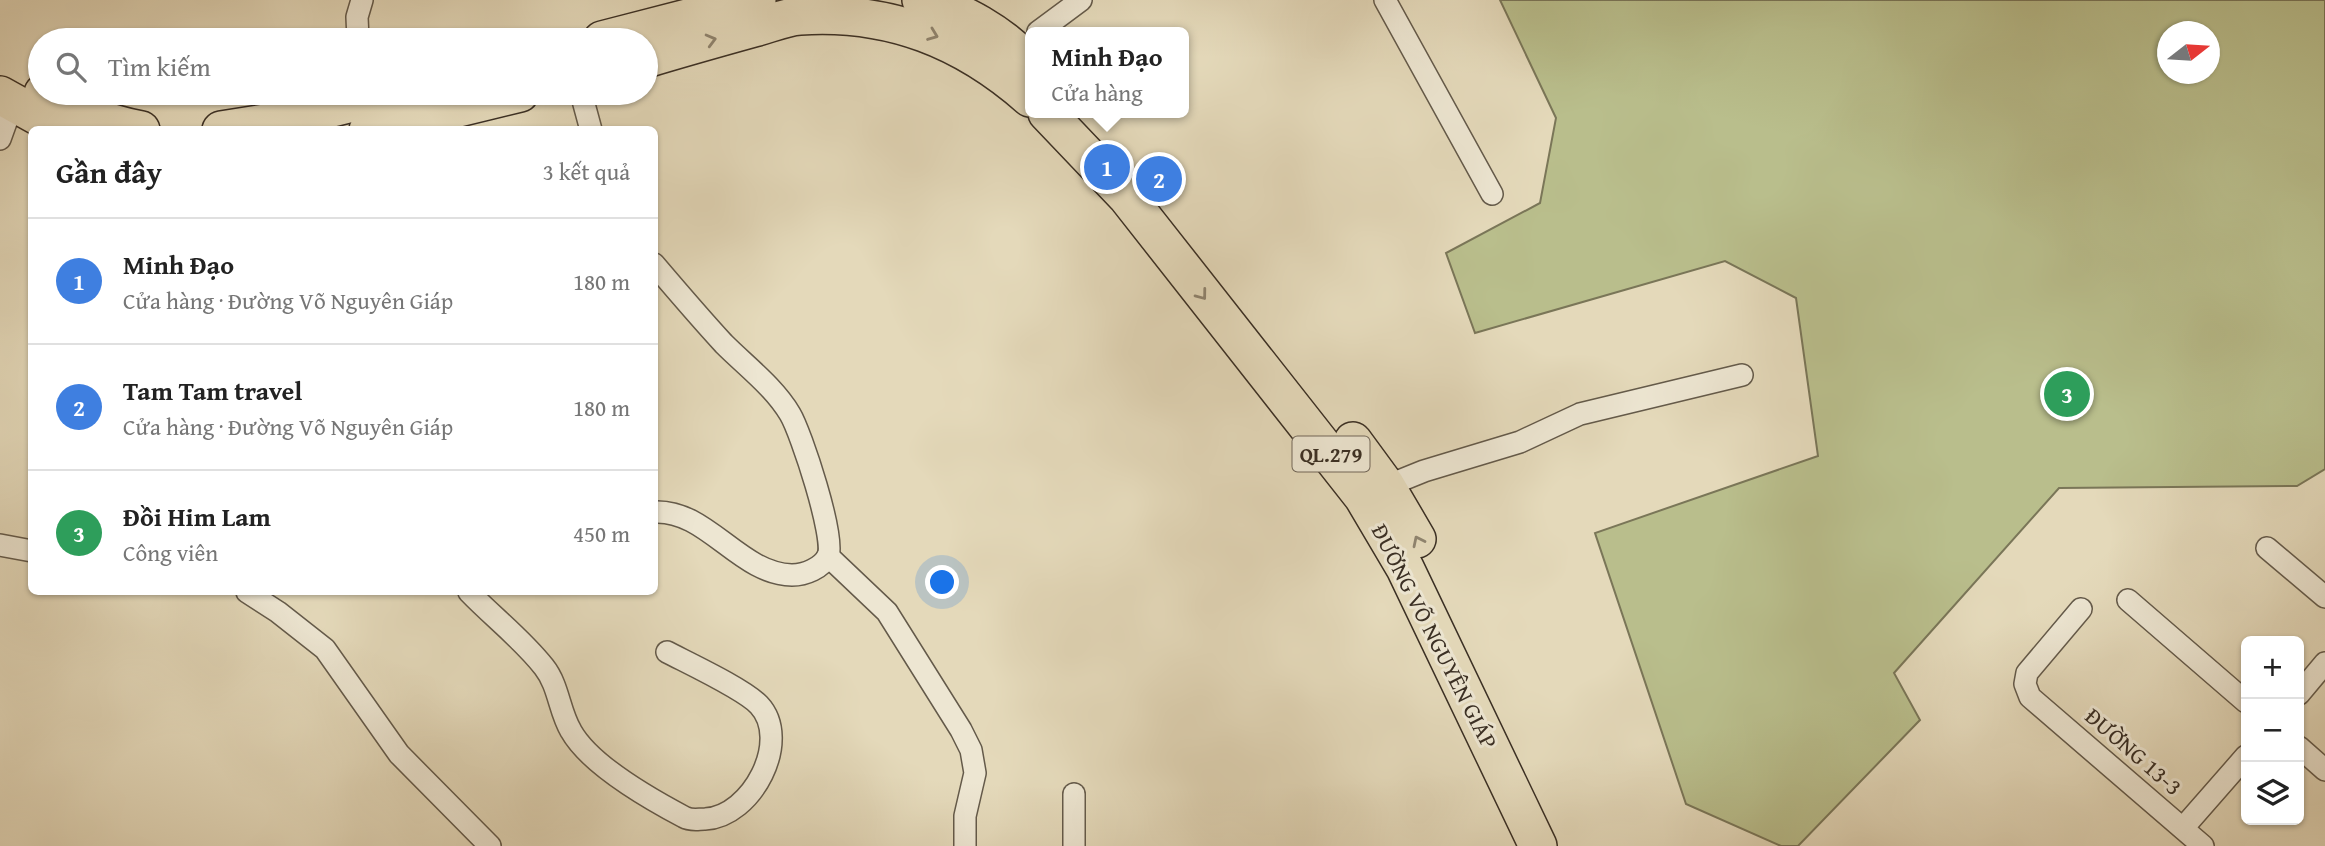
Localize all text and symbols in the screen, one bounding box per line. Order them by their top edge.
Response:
north arrow [2157,21,2220,84]
one-way arrow [927,27,939,41]
popup [1025,27,1189,118]
search box [28,28,658,105]
one-way arrow [705,34,717,48]
text: Minh Đạo [1052,37,1162,76]
text: Tìm kiếm [108,47,211,86]
icon: search [52,48,90,86]
text: Cửa hàng [1052,76,1143,109]
pin: 1 [1084,141,1130,193]
text: Gần đây [56,150,162,194]
pin: 2 [1136,153,1182,205]
text: 3 kết quả [543,155,630,188]
text: Minh Đạo [123,245,234,284]
text: 1 [73,265,85,298]
text: 180 m [573,265,630,298]
text: Cửa hàng · Đường Võ Nguyên Giáp [123,284,453,317]
one-way arrow [1194,287,1207,300]
pin: 3 [2044,368,2090,420]
text: Tam Tam travel [123,371,302,410]
text: 2 [73,391,85,424]
text: 180 m [573,391,630,424]
text: Cửa hàng · Đường Võ Nguyên Giáp [123,410,453,443]
road number: QL.279 [1292,436,1370,472]
text: Đồi Him Lam [123,497,271,536]
text: 3 [73,517,85,550]
text: 450 m [573,517,630,550]
street label: ĐƯỜNG VÕ NGUYÊN GIÁP [1364,518,1506,754]
text: Công viên [123,536,218,569]
one-way arrow [1413,536,1427,548]
your location [925,565,959,599]
map controls [2241,636,2304,825]
button: + [2241,636,2304,699]
button: − [2241,699,2304,762]
street label: ĐƯỜNG 13-3 [2078,700,2190,802]
button: layers [2241,762,2304,825]

